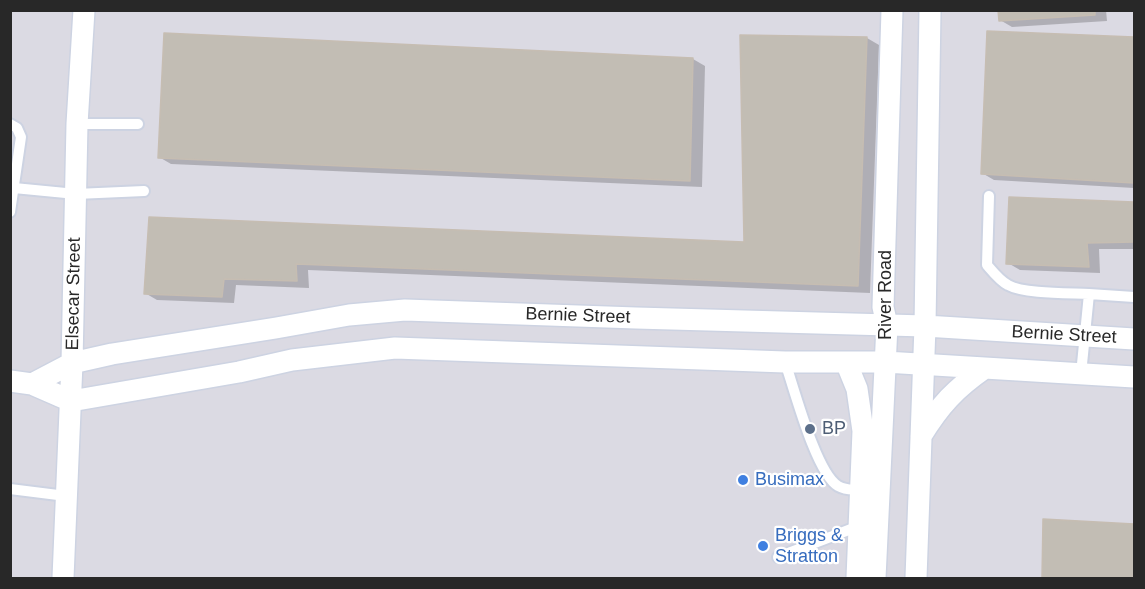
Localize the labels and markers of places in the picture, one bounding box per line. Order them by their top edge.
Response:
place label: BP [822,418,846,440]
marker: BP [803,422,817,436]
place label: Busimax [755,469,824,491]
marker: Busimax [736,473,750,487]
place label: Briggs & Stratton [775,525,843,568]
marker: Briggs & Stratton [756,539,770,553]

